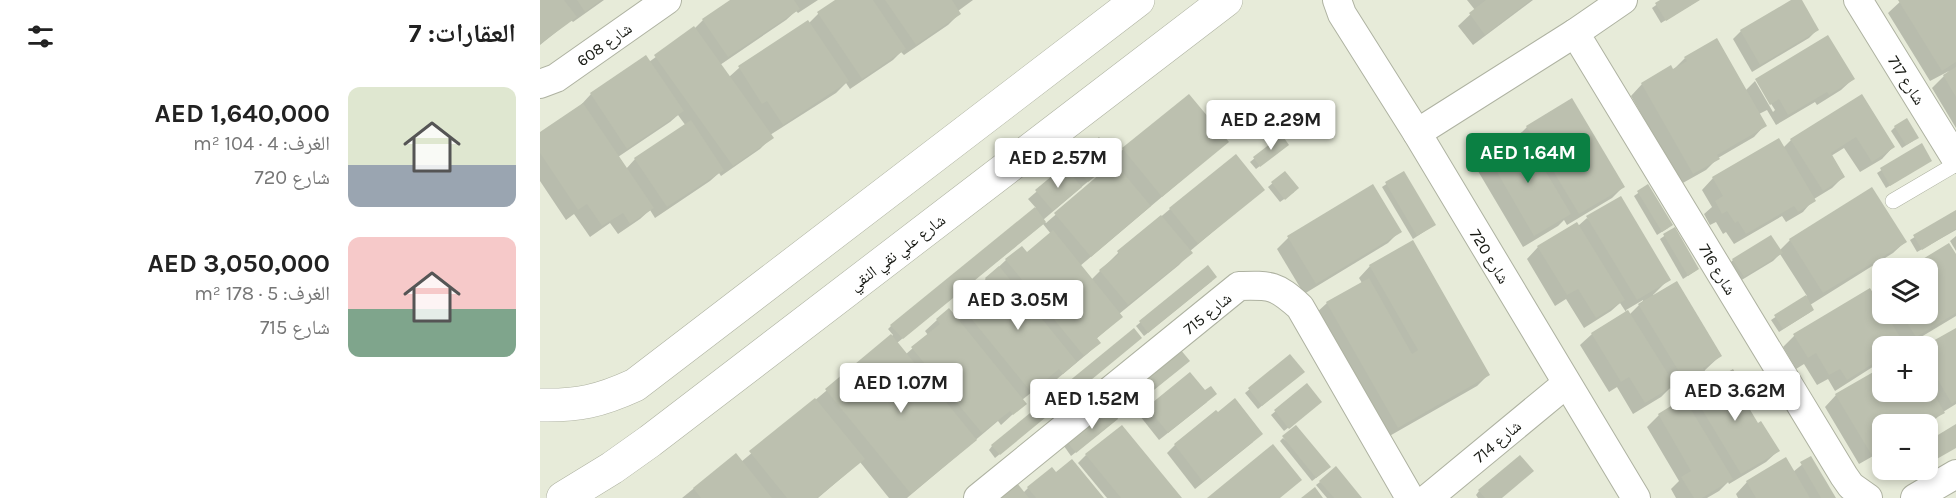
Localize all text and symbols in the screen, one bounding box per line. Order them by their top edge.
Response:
text: العقارات: 7 [408,18,516,49]
street label: شارع 608 [573,19,636,71]
icon: filters [24,20,57,53]
street label: شارع 717 [1883,52,1929,109]
text: AED 1,640,000 [155,98,330,129]
pin: AED 2.29M [1202,100,1340,151]
text: AED 2.29M [1220,108,1322,131]
icon: home [396,111,468,183]
text: الغرف: 4 · 104 m² [193,132,330,155]
pin: AED 1.64M [1459,133,1597,184]
pin: AED 2.57M [989,138,1127,189]
text: AED 1.64M [1480,141,1576,164]
text: AED 2.57M [1009,146,1107,169]
text: شارع 720 [254,166,330,189]
street label: شارع علي نقي النقي [845,210,951,297]
street label: شارع 720 [1465,225,1513,288]
street label: شارع 716 [1694,240,1740,299]
text: AED 3,050,000 [147,248,330,279]
map controls [1872,258,1938,480]
button: layers [1872,258,1938,324]
icon: home [396,261,468,333]
pin: AED 3.05M [949,280,1087,331]
text: الغرف: 5 · 178 m² [194,282,330,305]
text: AED 3.05M [967,288,1069,311]
street label: شارع 715 [1180,288,1236,339]
text: شارع 715 [260,316,330,339]
button: + [1872,336,1938,402]
pin: AED 1.07M [832,363,970,414]
text: AED 1.07M [854,371,948,394]
pin: AED 3.62M [1666,371,1804,422]
pin: AED 1.52M [1023,379,1161,430]
text: AED 3.62M [1684,379,1786,402]
text: AED 1.52M [1044,387,1140,410]
button: − [1872,414,1938,480]
street label: شارع 714 [1470,416,1526,467]

